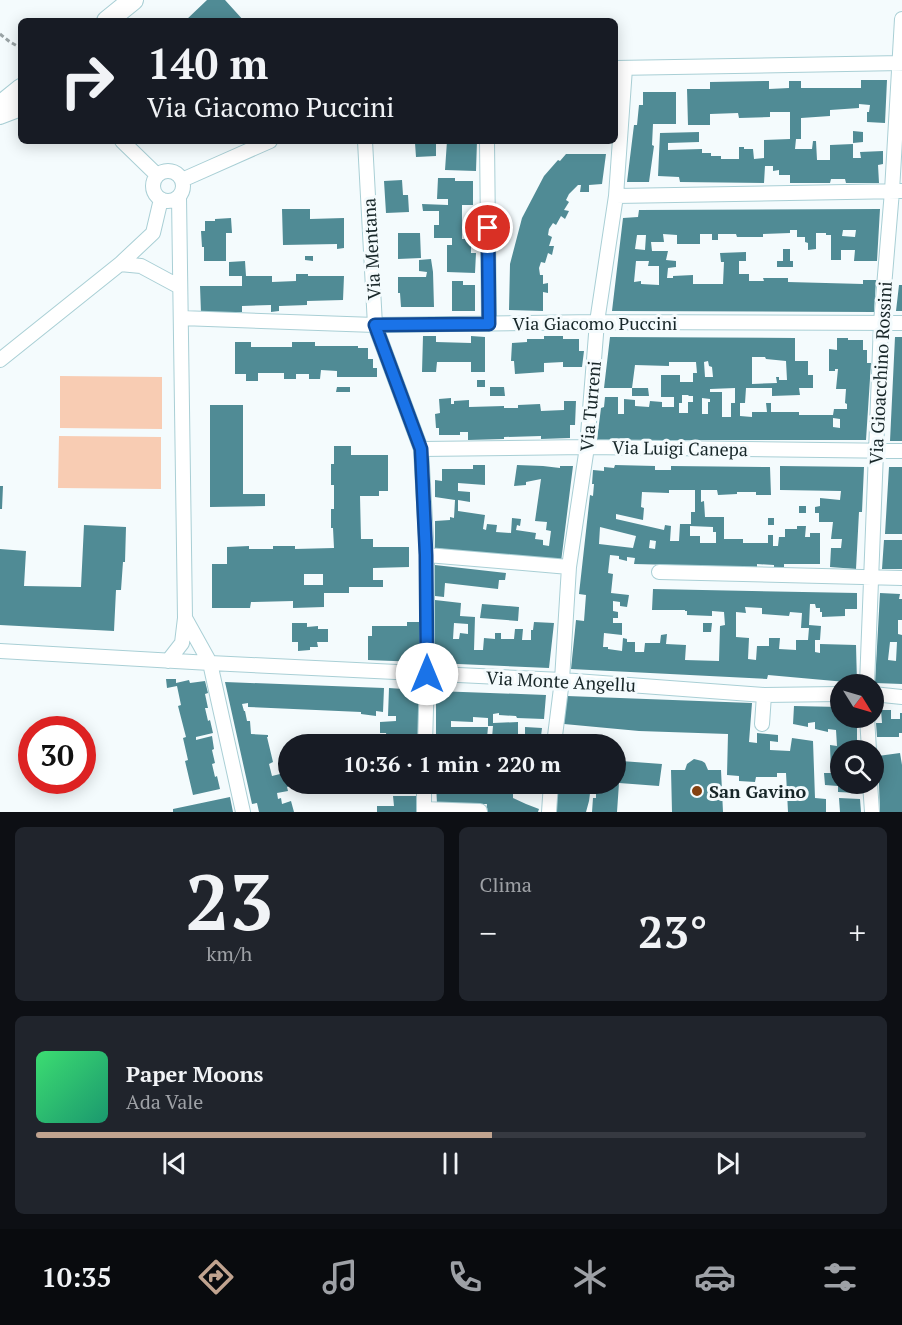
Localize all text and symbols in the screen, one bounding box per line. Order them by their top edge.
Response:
text: 140 m [147,35,268,91]
icon: right [48,42,126,120]
text: Via Giacomo Puccini [147,89,394,125]
street label: Via Mentana [356,197,386,301]
pin [462,202,513,253]
icon: arrive [471,211,504,244]
street label: Via Gioacchino Rossini [863,281,897,465]
street label: Via Giacomo Puccini [513,311,678,335]
street label: Via Turreni [574,360,606,452]
street label: Via Luigi Canepa [612,435,748,461]
position arrow [395,642,459,706]
street label: Via Monte Angellu [486,665,636,697]
north arrow [830,674,884,728]
map controls [830,674,884,794]
speed limit sign: 30 [18,716,96,794]
button: search [830,740,884,794]
text: 10:36 · 1 min · 220 m [343,749,561,778]
place label: San Gavino [709,779,807,803]
marker: San Gavino [690,784,704,798]
text: 23 [185,849,273,952]
text: Clima [480,871,532,898]
text: 23° [638,901,707,961]
text: − [480,911,497,954]
text: + [848,911,866,954]
text: km/h [206,940,252,967]
text: Paper Moons [126,1059,264,1088]
text: Ada Vale [126,1088,203,1115]
icon: previous [158,1147,191,1180]
icon: pause [434,1147,467,1180]
icon: next [711,1147,744,1180]
icon: directions [195,1256,237,1298]
icon: music [319,1256,361,1298]
icon: phone [444,1256,486,1298]
icon: climate [569,1256,611,1298]
icon: car [694,1256,736,1298]
icon: filters [819,1256,861,1298]
text: 10:35 [41,1259,112,1295]

